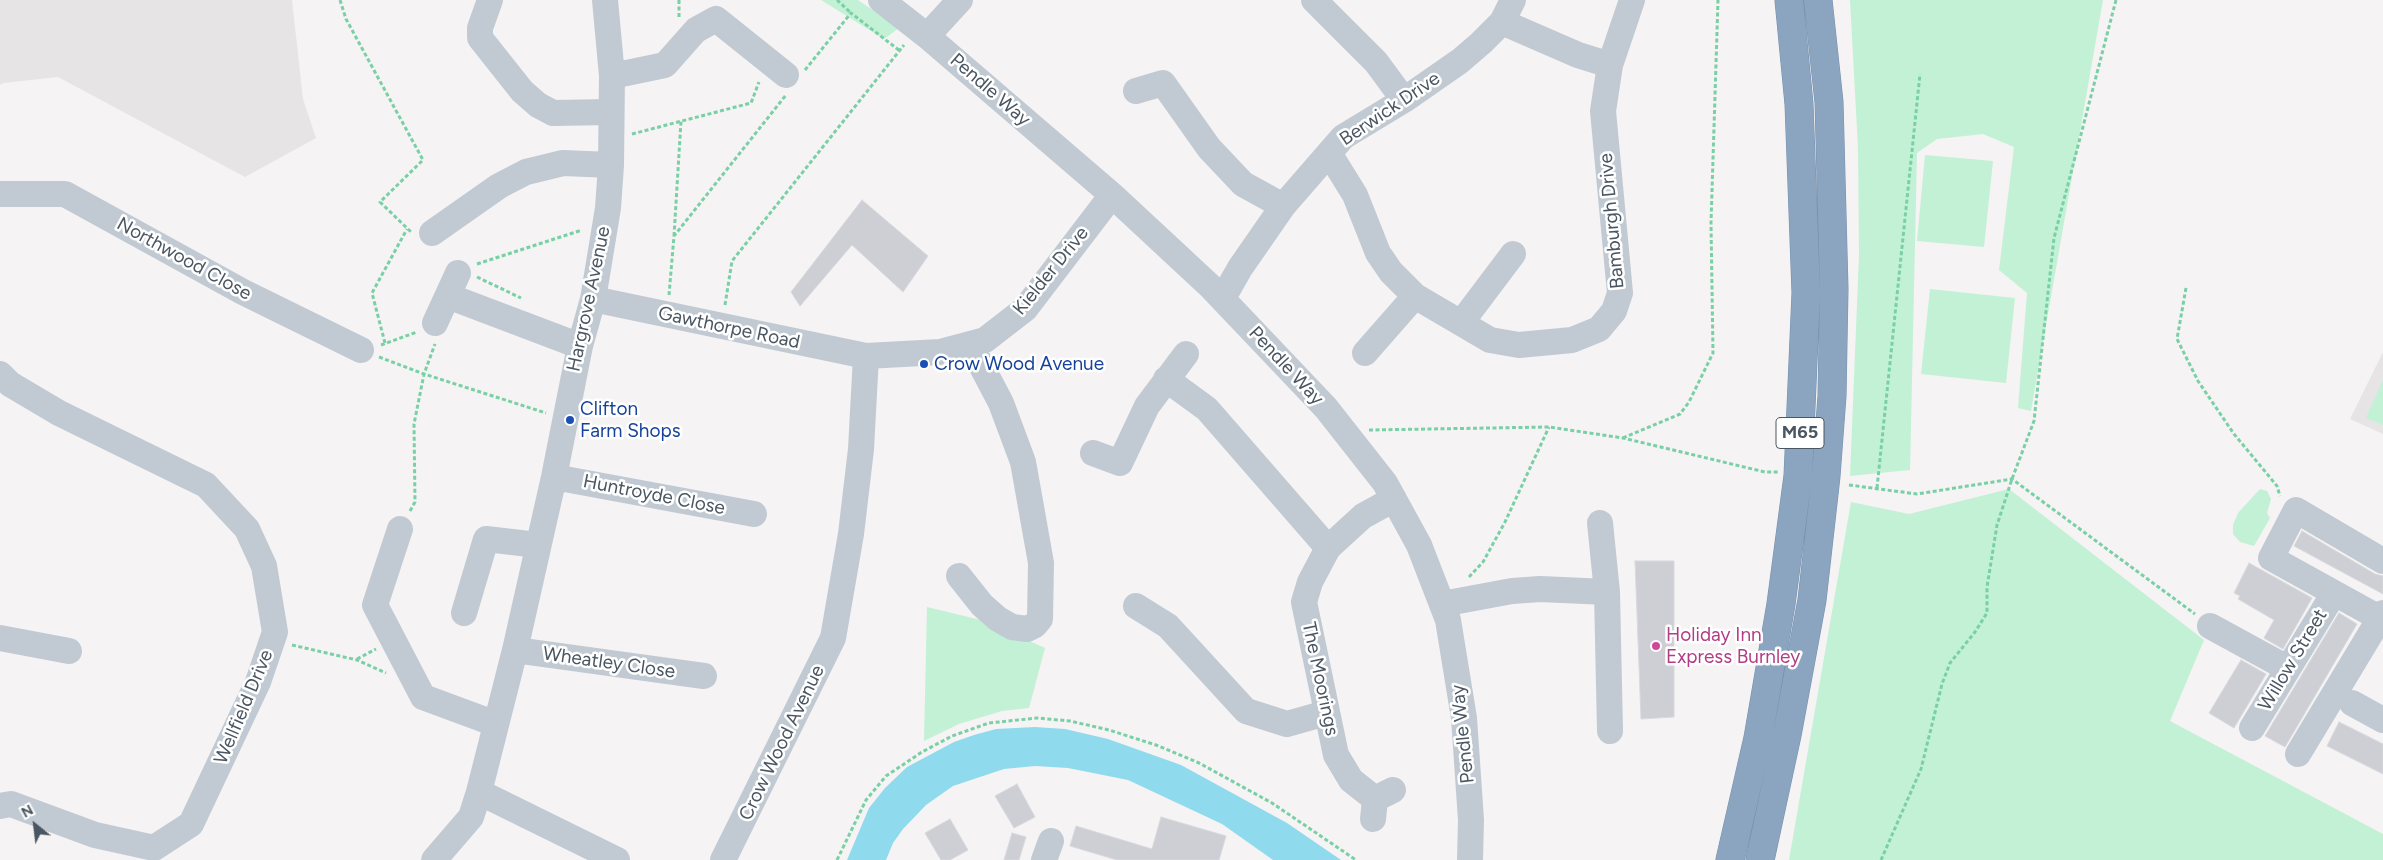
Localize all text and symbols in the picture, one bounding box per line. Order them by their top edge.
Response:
street label: Pendle Way [945,49,1035,131]
street label: Berwick Drive [1336,67,1444,151]
street label: Bamburgh Drive [1595,152,1629,290]
street label: Northwood Close [113,213,255,305]
street label: Kielder Drive [1008,222,1094,320]
street label: Hargrove Avenue [562,224,616,374]
street label: Gawthorpe Road [656,302,802,354]
street label: Pendle Way [1244,322,1328,410]
place label: Crow Wood Avenue [934,353,1104,375]
marker: Crow Wood Avenue [918,358,930,370]
place label: Clifton Farm Shops [580,398,681,442]
marker: Clifton Farm Shops [564,414,576,426]
road number: M65 [1776,418,1824,448]
street label: Huntroyde Close [581,470,727,520]
street label: Willow Street [2254,605,2332,715]
street label: The Moorings [1297,620,1343,738]
place label: Holiday Inn Express Burnley [1666,624,1800,668]
marker: Holiday Inn Express Burnley [1650,640,1662,652]
street label: Wheatley Close [541,642,677,684]
street label: Wellfield Drive [210,646,278,768]
street label: Crow Wood Avenue [734,662,830,824]
street label: Pendle Way [1446,683,1480,785]
north arrow [10,800,60,850]
text: N [19,801,36,822]

